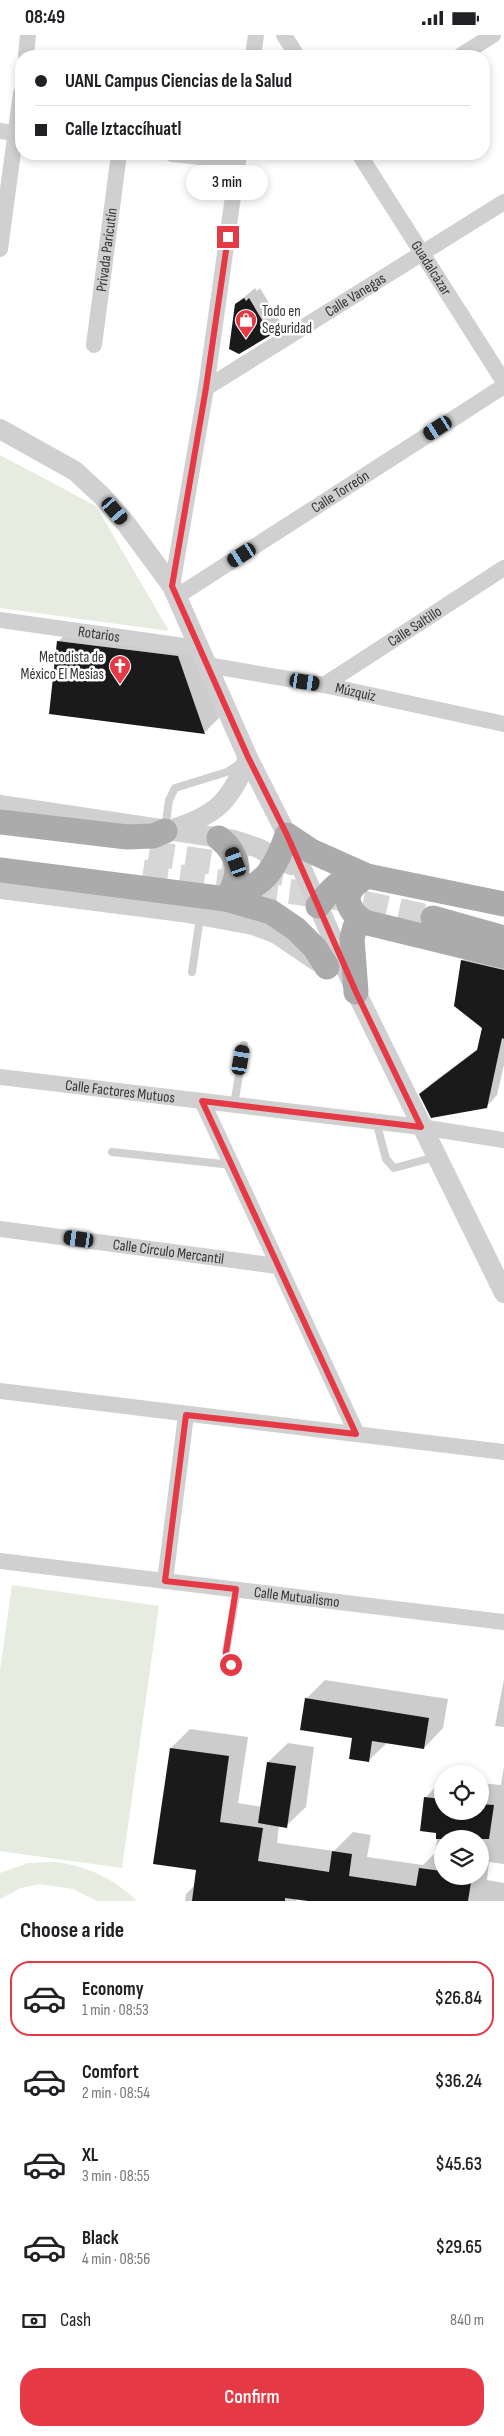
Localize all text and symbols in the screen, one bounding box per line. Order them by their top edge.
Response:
text: 08:49 [25,6,65,29]
text: UANL Campus Ciencias de la Salud [65,70,292,93]
text: Calle Iztaccíhuatl [65,118,181,141]
callout: 3 min [187,165,269,199]
text: 3 min [212,173,242,192]
street label: Privada Paricutín [92,207,122,293]
route end [217,226,239,248]
street label: Guadalcázar [407,237,456,300]
street label: Calle Vanegas [322,269,390,321]
place label: Todo en Seguridad [262,302,312,338]
shop icon: Todo en Seguridad [234,308,258,339]
car [421,414,454,442]
street label: Calle Torreón [308,466,373,518]
car [99,495,130,527]
car [225,541,258,569]
street label: Calle Saltillo [384,602,446,651]
street label: Rotarios [77,622,121,647]
place label: Metodista de México El Mesías [21,648,104,684]
church icon: Metodista de México El Mesías [108,654,132,685]
car [289,672,320,692]
street label: Múzquiz [333,679,378,706]
car [223,845,248,879]
car [231,1044,250,1076]
street label: Calle Factores Mutuos [64,1076,176,1108]
car [63,1229,94,1249]
street label: Calle Círculo Mercantil [112,1235,225,1269]
street label: Calle Mutualismo [253,1583,341,1612]
route start [220,1654,242,1676]
map controls [434,1765,489,1885]
button: locate [434,1765,489,1820]
button: layers [434,1830,489,1885]
text: Choose a ride [20,1917,124,1944]
icon: car [22,1976,67,2021]
text: Economy [82,1978,144,2001]
text: $26.84 [435,1987,482,2010]
text: 1 min · 08:53 [82,2001,149,2020]
icon: car [22,2059,67,2104]
text: Comfort [82,2061,139,2084]
text: $36.24 [435,2070,482,2093]
text: 2 min · 08:54 [82,2084,150,2103]
icon: car [22,2142,67,2187]
text: XL [82,2144,98,2167]
text: $45.63 [435,2153,482,2176]
text: 3 min · 08:55 [82,2167,150,2186]
icon: car [22,2225,67,2270]
text: Black [82,2227,119,2250]
text: $29.65 [436,2236,482,2259]
text: 4 min · 08:56 [82,2250,150,2269]
icon: cash [20,2307,48,2335]
text: Cash [60,2309,91,2332]
text: 840 m [450,2311,484,2330]
button: Confirm [20,2368,484,2426]

